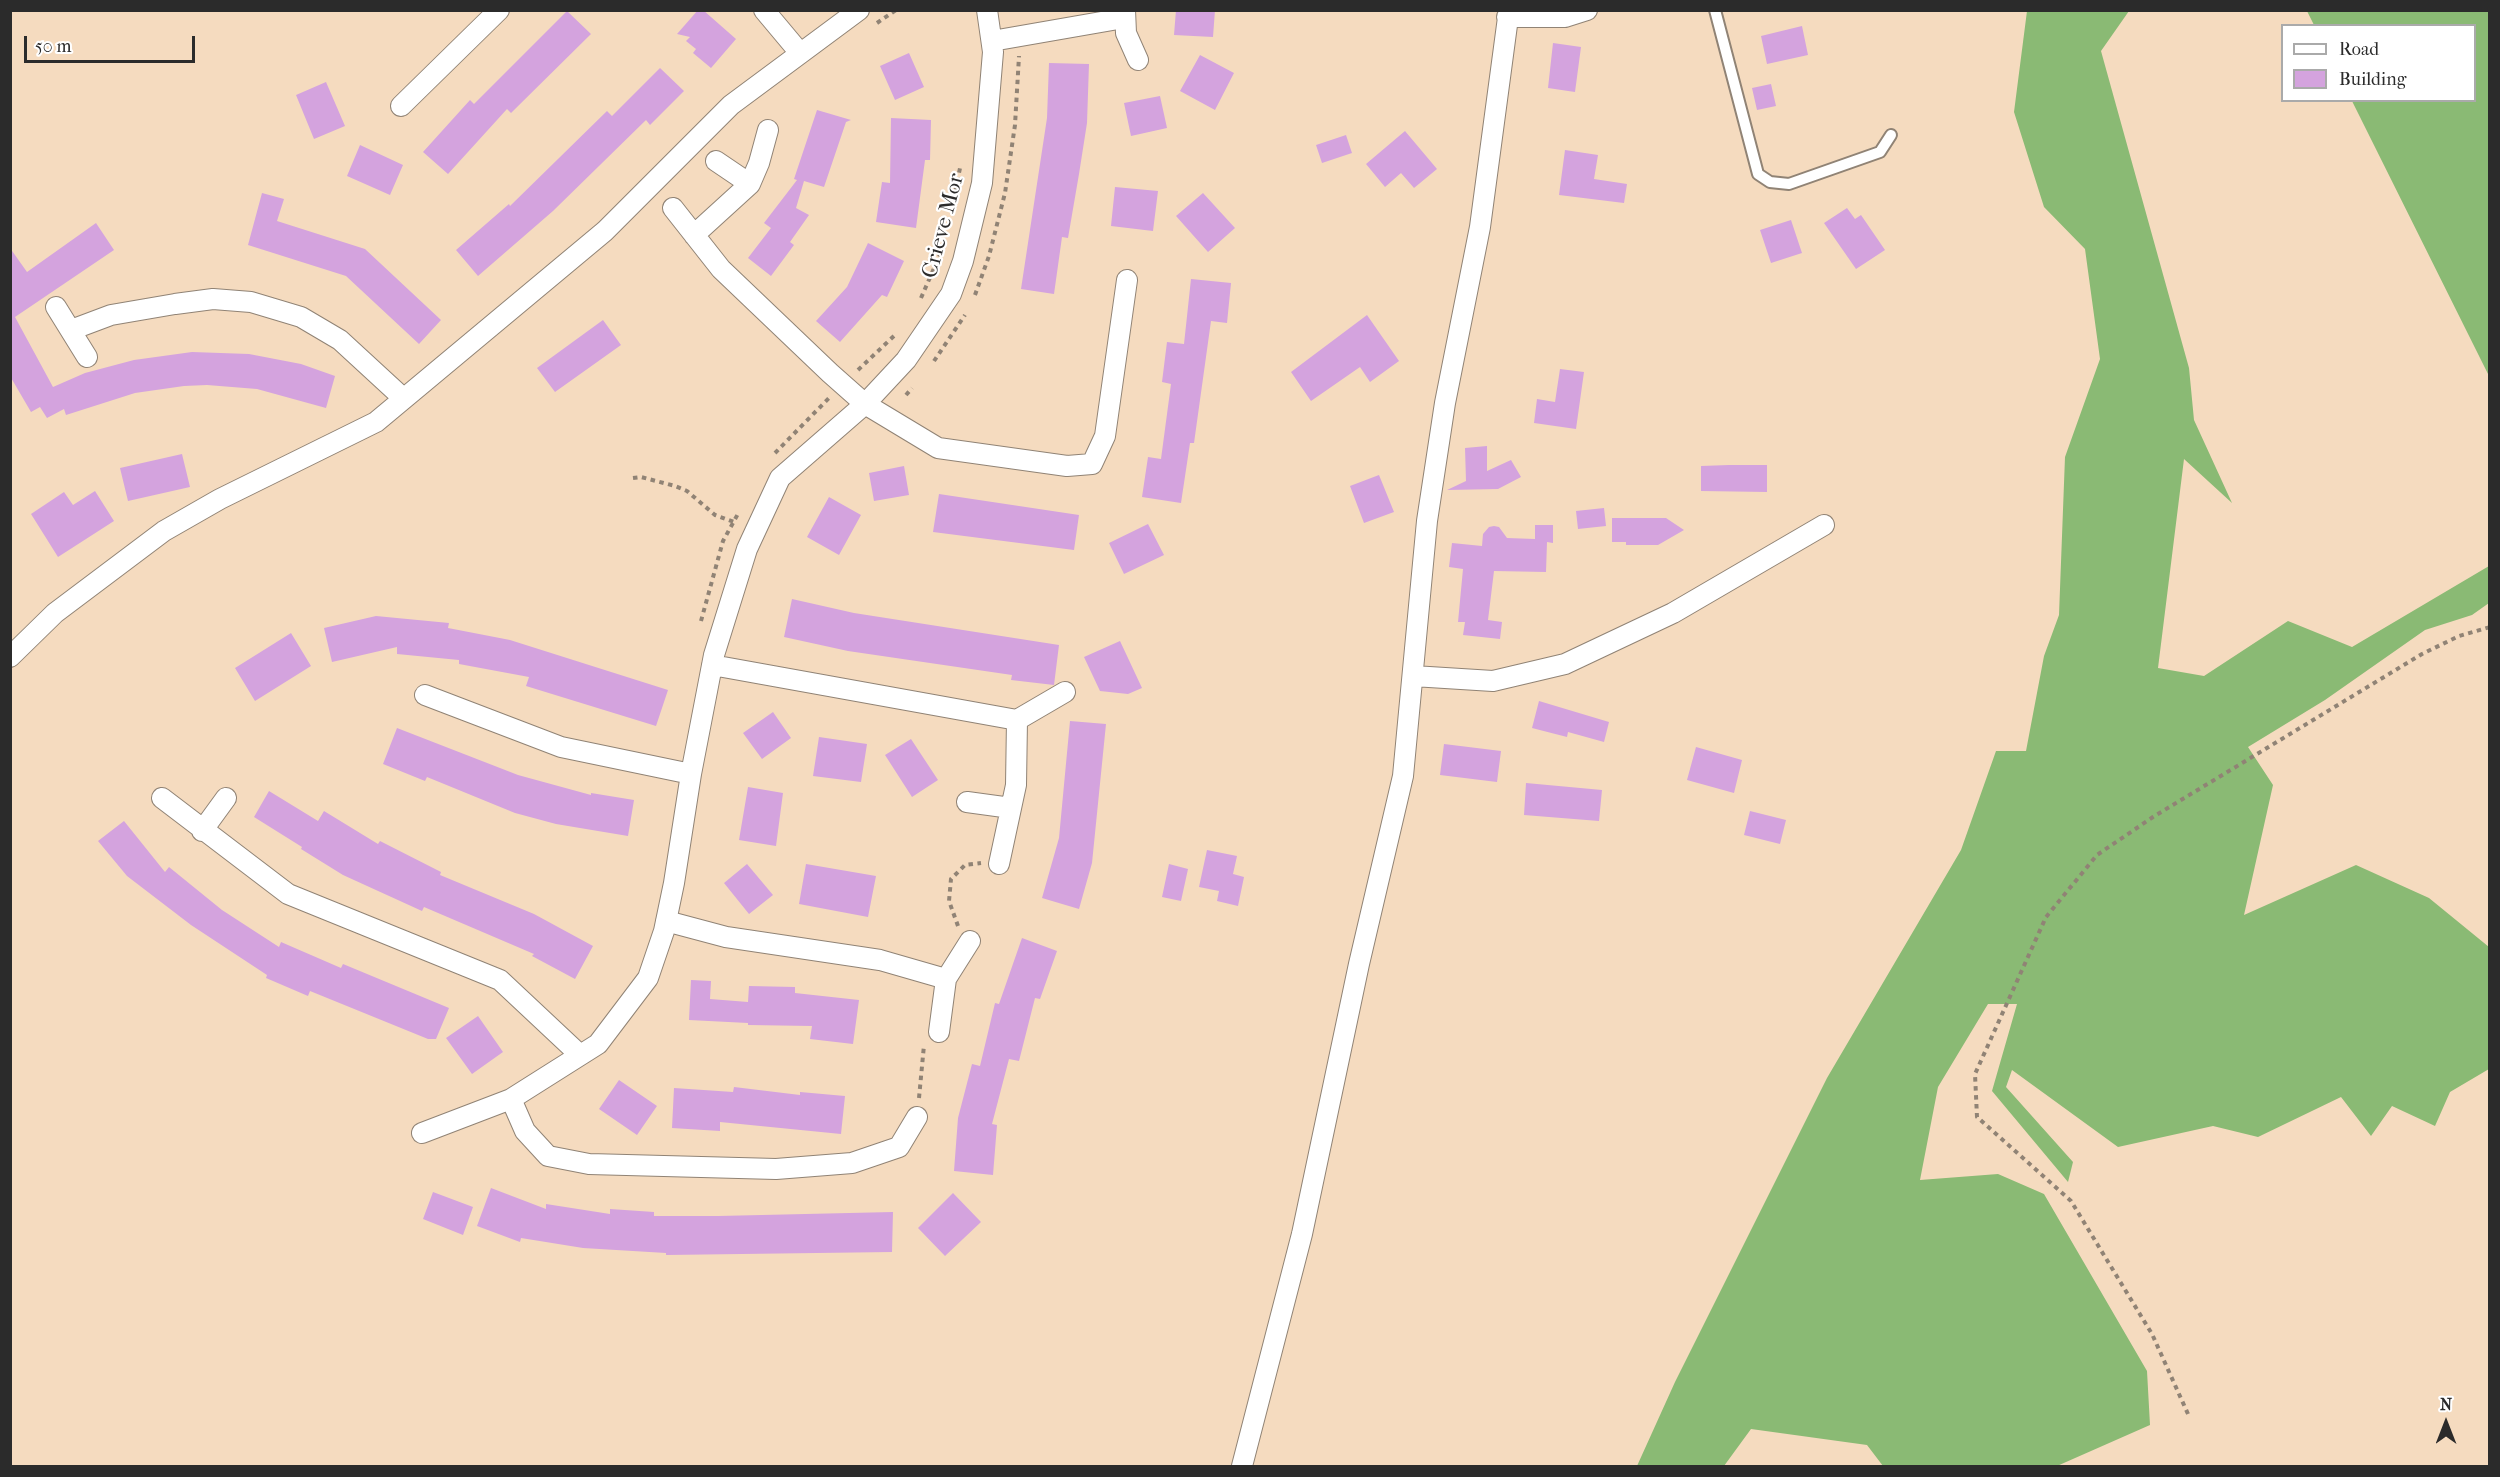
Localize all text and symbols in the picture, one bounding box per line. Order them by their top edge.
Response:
scale bar [27,24,198,62]
legend [2281,24,2476,102]
text: 50 m [35,36,71,57]
text: Road [2339,39,2379,60]
text: Building [2339,69,2406,90]
street label: Crieve Mor [917,171,971,281]
north arrow [2416,1393,2476,1453]
text: N [2440,1395,2452,1414]

